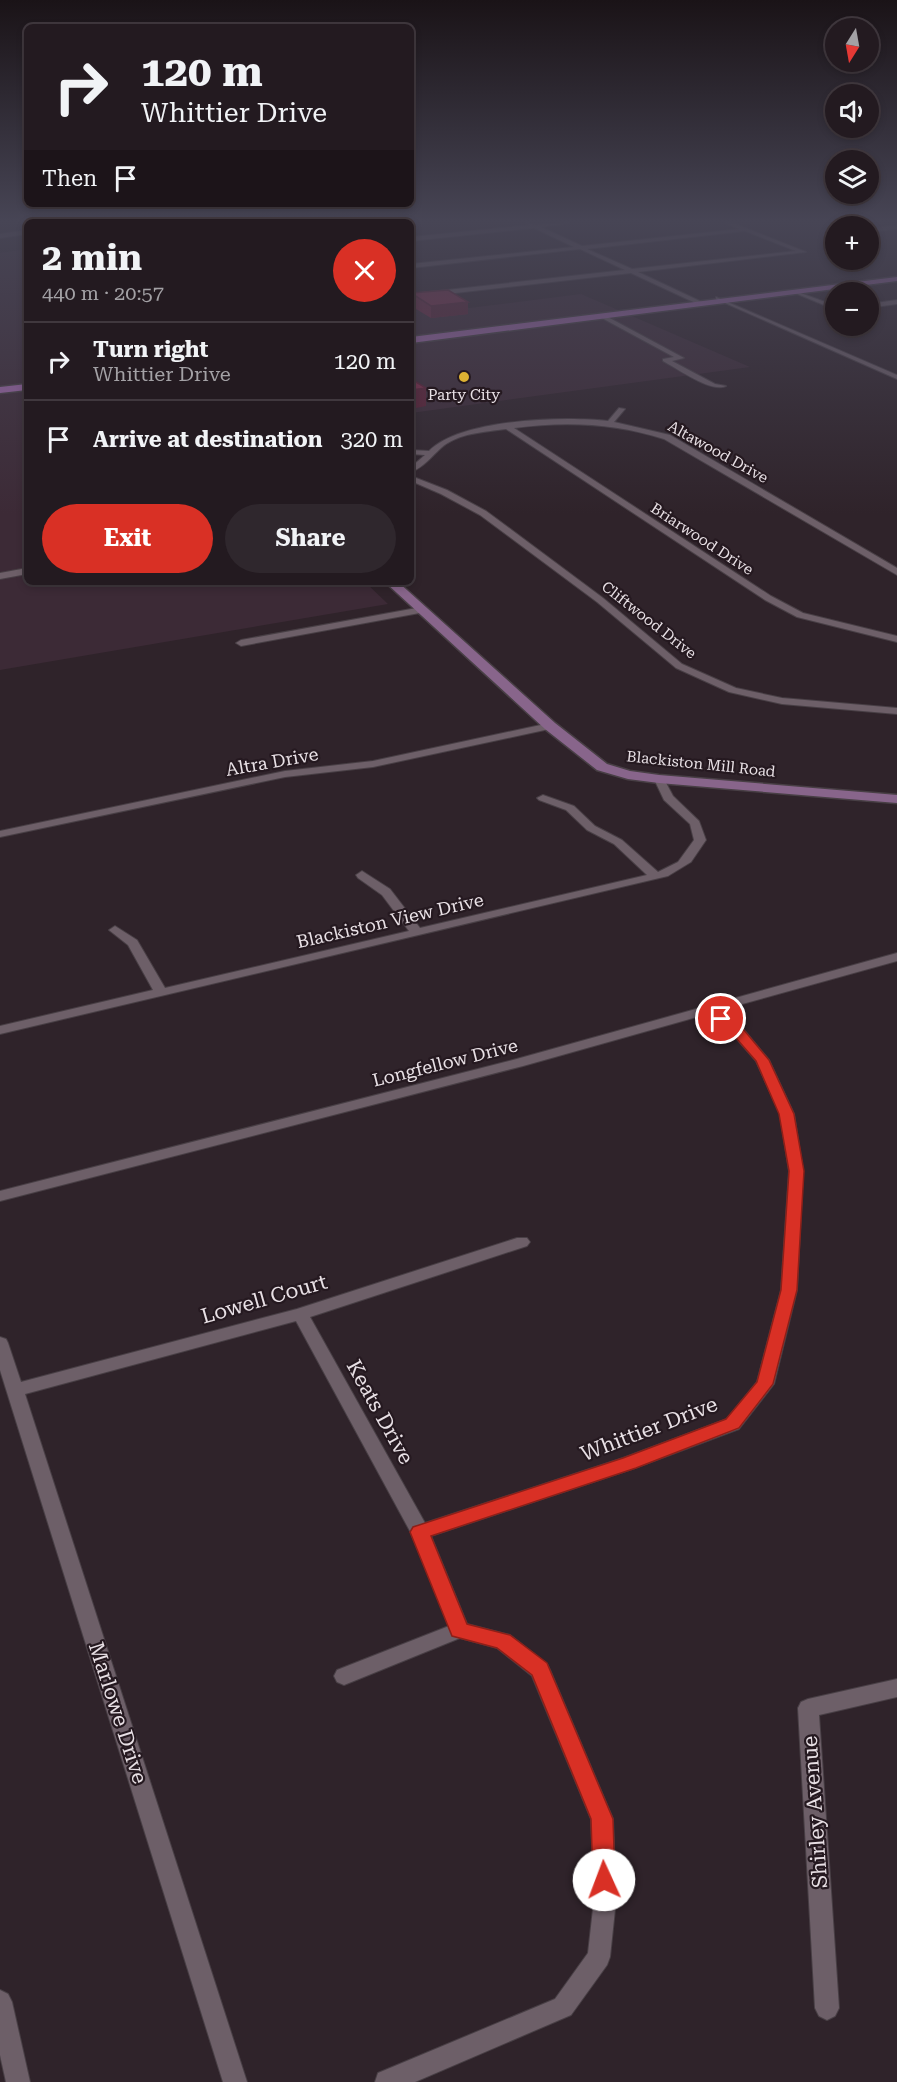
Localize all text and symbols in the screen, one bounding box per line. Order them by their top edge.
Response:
north arrow [825,18,879,72]
map controls [825,18,879,336]
text: 120 m [141,47,263,96]
icon: right [42,48,120,126]
button: sound [825,84,879,138]
text: Whittier Drive [141,97,327,129]
button: layers [825,150,879,204]
icon: arrive [109,162,142,195]
text: Then [42,166,97,191]
button: + [825,216,879,270]
text: 2 min [42,237,142,279]
button: close [333,239,396,302]
text: 440 m · 20:57 [42,281,164,305]
button: − [825,282,879,336]
text: Turn right [93,337,208,362]
icon: right [42,345,75,378]
text: 120 m [333,349,396,374]
text: Whittier Drive [93,362,231,386]
marker: Party City [457,370,471,384]
place label: Party City [428,386,500,404]
street label: Altawood Drive [665,417,771,487]
icon: arrive [42,423,75,456]
text: Arrive at destination [93,427,322,452]
text: 320 m [340,427,403,452]
street label: Briarwood Drive [647,499,757,579]
button: Exit [42,504,213,573]
button: Share [225,504,396,573]
street label: Cliftwood Drive [598,577,700,663]
street label: Altra Drive [224,743,320,780]
street label: Blackiston Mill Road [626,747,777,781]
street label: Blackiston View Drive [294,889,486,952]
pin [695,993,746,1044]
icon: arrive [704,1002,737,1035]
street label: Longfellow Drive [370,1034,520,1091]
street label: Lowell Court [198,1269,330,1328]
street label: Keats Drive [342,1356,418,1468]
street label: Whittier Drive [577,1392,721,1466]
street label: Marlowe Drive [84,1639,152,1787]
street label: Shirley Avenue [798,1735,832,1889]
position arrow [572,1848,636,1912]

